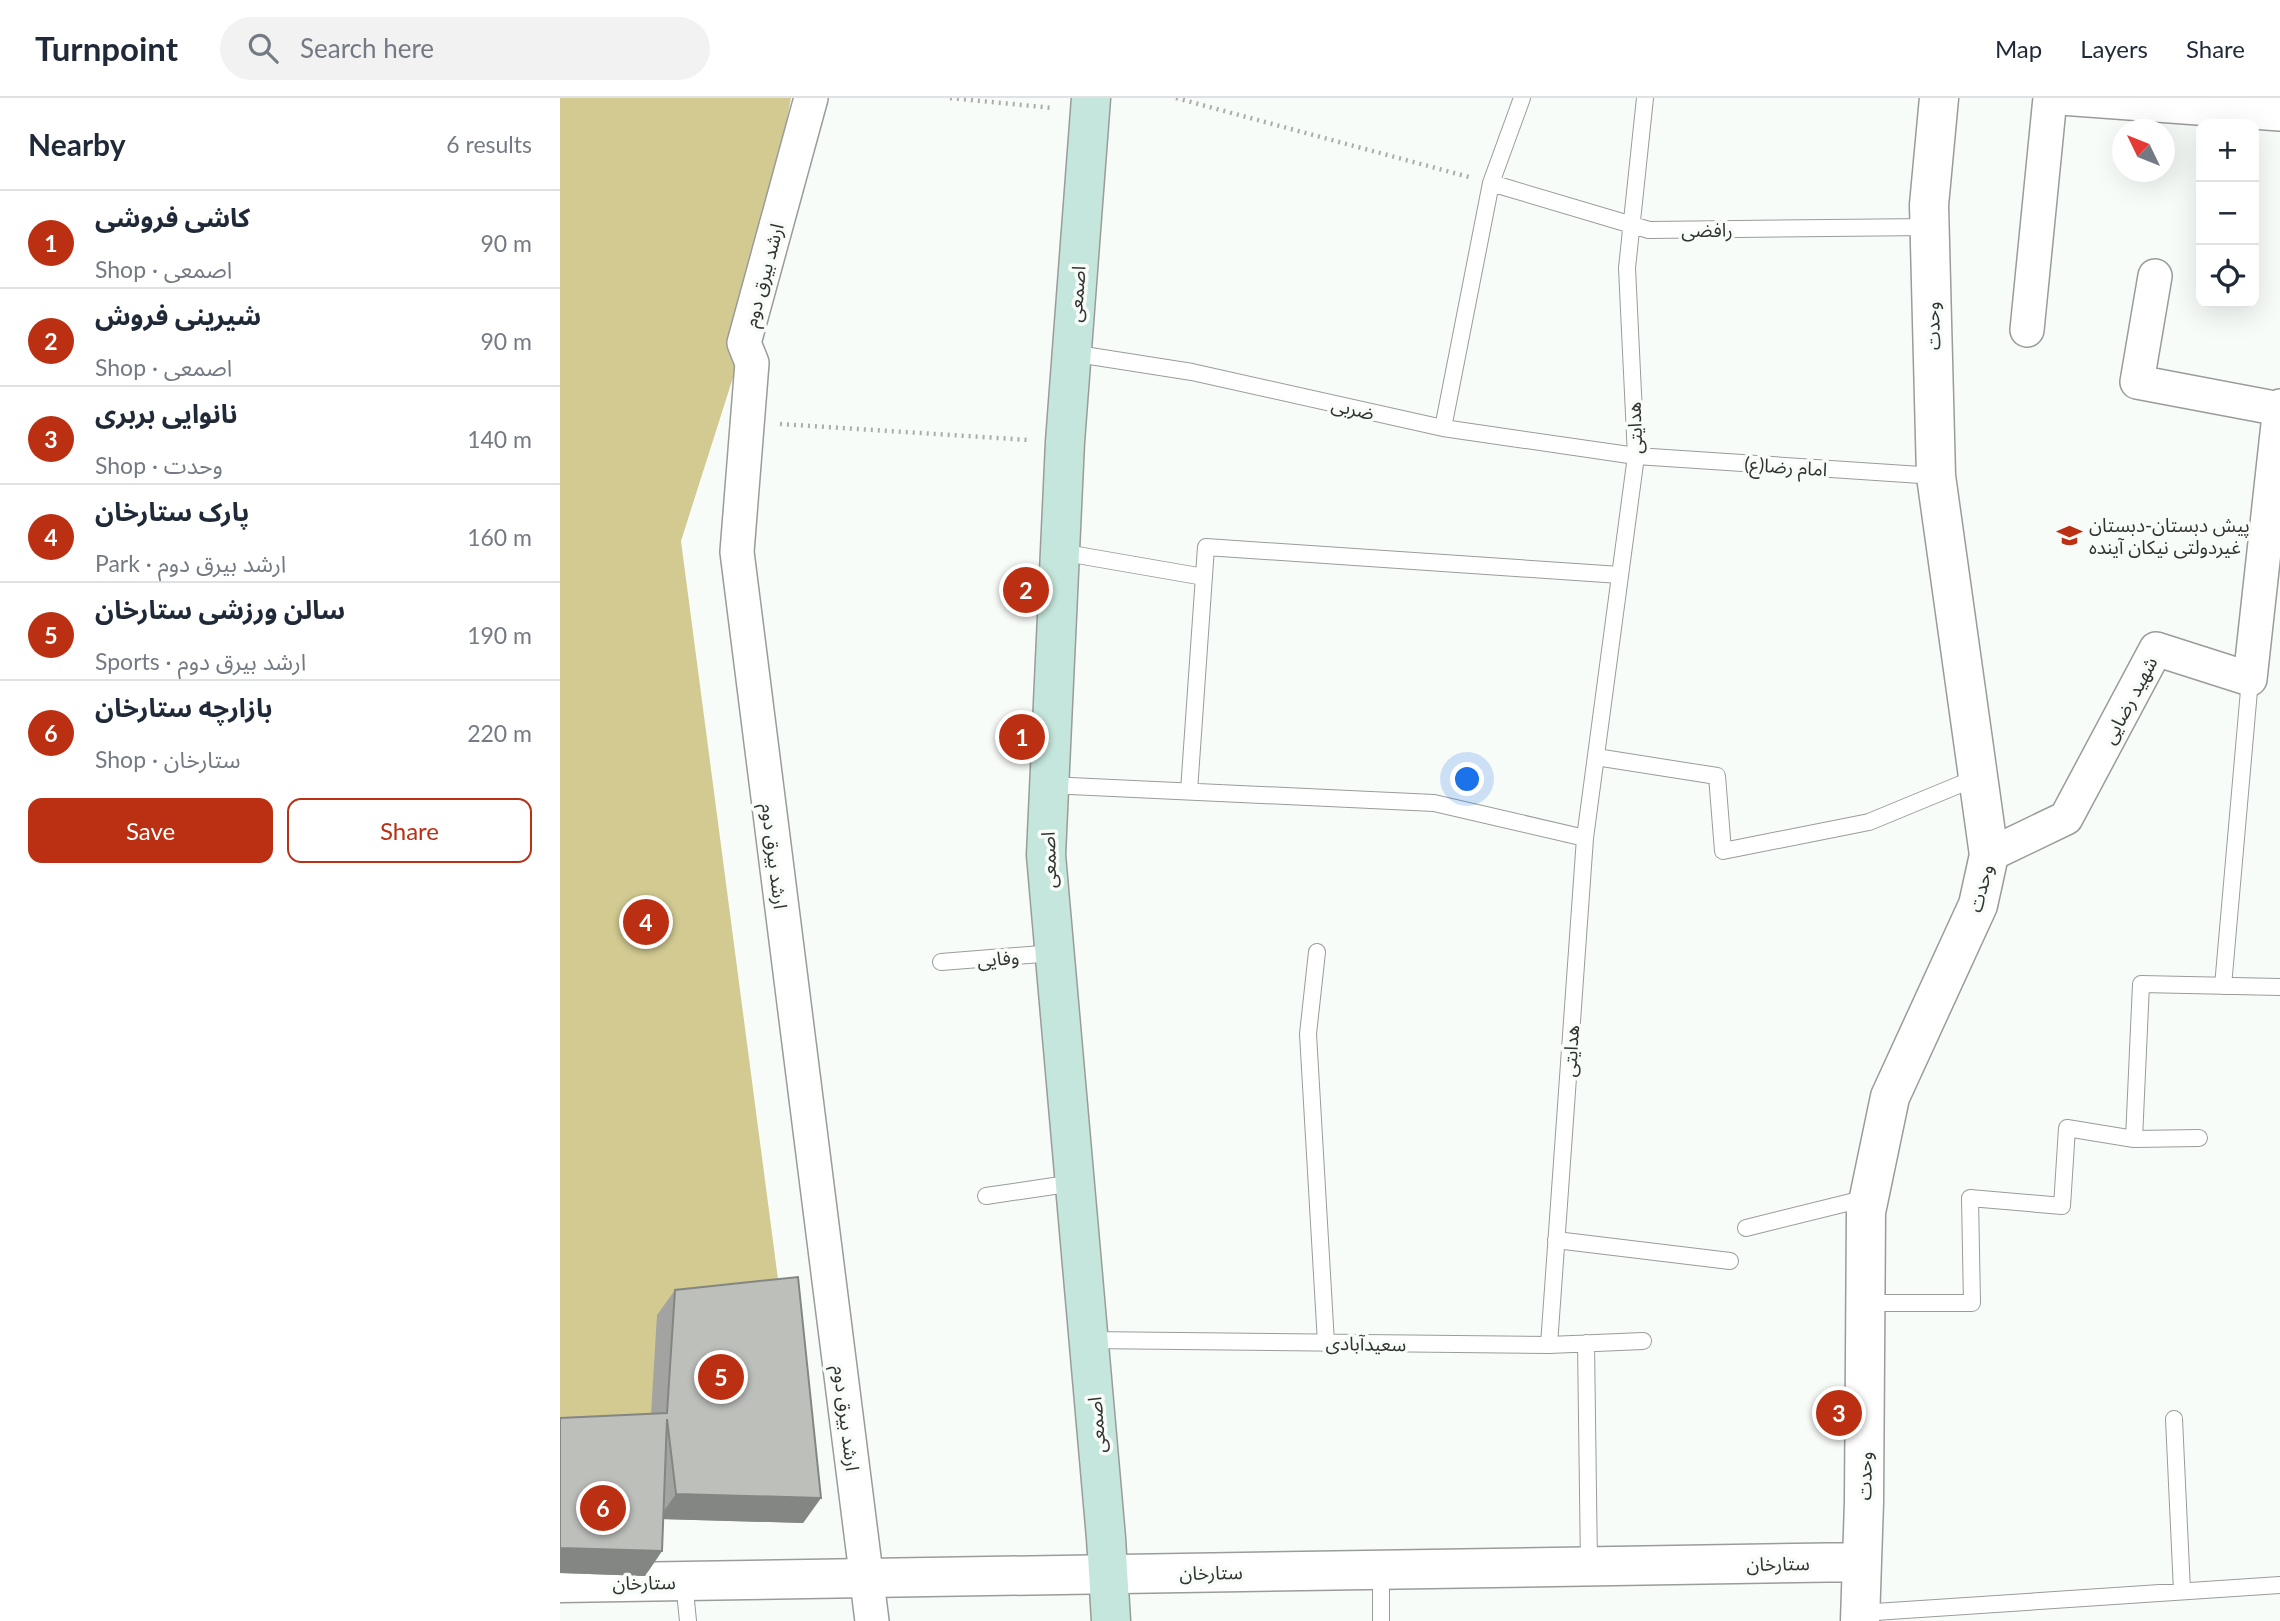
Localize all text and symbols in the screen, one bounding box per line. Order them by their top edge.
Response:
search box [220,17,710,80]
text: Turnpoint [35,28,178,68]
icon: search [244,29,282,67]
text: Search here [300,32,434,64]
text: Map [1995,34,2042,63]
text: Layers [2080,34,2148,63]
text: Share [2186,34,2245,63]
north arrow [2112,119,2175,182]
map controls [2196,119,2259,308]
button: + [2196,119,2259,182]
text: Nearby [28,126,126,162]
text: 6 results [446,130,532,158]
button: − [2196,182,2259,245]
text: کاشی فروشی [95,201,250,233]
street label: رافضی [1681,218,1733,242]
street label: ارشد بیرق دوم [738,221,792,330]
text: 1 [44,229,58,257]
text: 90 m [481,229,532,257]
button: locate [2196,245,2259,308]
text: Shop · اصمعی [95,255,232,283]
street label: اصمعی [1063,265,1090,323]
text: شیرینی فروش [95,299,261,331]
street label: وحدت [1920,301,1945,351]
text: 2 [44,327,58,355]
text: 90 m [481,327,532,355]
text: Shop · اصمعی [95,353,232,381]
street label: ضربی [1329,392,1377,425]
text: نانوایی بربری [95,397,237,429]
street label: هدایتی [1622,401,1647,455]
text: 3 [44,425,58,453]
text: 140 m [467,425,532,453]
text: Shop · وحدت [95,451,223,479]
street label: امام رضا(ع) [1744,452,1828,484]
text: پارک ستارخان [95,495,249,527]
place label: پیش دبستان-دبستان غیردولتی نیکان آینده [2089,513,2250,559]
school or university icon: پیش دبستان-دبستان غیردولتی نیکان آینده [2055,521,2083,549]
text: 4 [44,523,58,551]
text: 160 m [467,523,532,551]
text: Park · ارشد بیرق دوم [95,549,286,577]
pin: 2 [1003,564,1049,616]
text: سالن ورزشی ستارخان [95,593,345,625]
text: 5 [44,621,58,649]
text: 190 m [467,621,532,649]
text: Sports · ارشد بیرق دوم [95,647,306,675]
street label: شهید رضایی [2096,653,2162,748]
text: بازارچه ستارخان [95,691,272,723]
pin: 1 [999,711,1045,763]
text: 6 [44,719,58,747]
text: 220 m [467,719,532,747]
text: Shop · ستارخان [95,745,241,773]
your location [1450,762,1484,796]
button: Save [28,798,273,863]
button: Share [287,798,532,863]
street label: ارشد بیرق دوم [753,802,793,911]
street label: اصمعی [1036,831,1061,889]
street label: وحدت [1963,862,1998,915]
pin: 4 [623,896,669,948]
street label: وفایی [976,945,1020,972]
street label: هدایتی [1557,1024,1584,1078]
street label: سعیدآبادی [1325,1331,1406,1355]
pin: 5 [698,1351,744,1403]
street label: ارشد بیرق دوم [825,1364,865,1473]
pin: 3 [1816,1387,1862,1439]
street label: اصمعی [1082,1396,1111,1454]
street label: وحدت [1852,1451,1877,1501]
pin: 6 [580,1482,626,1534]
street label: ستارخان [1746,1551,1810,1576]
street label: ستارخان [1179,1560,1243,1585]
street label: ستارخان [612,1570,676,1595]

